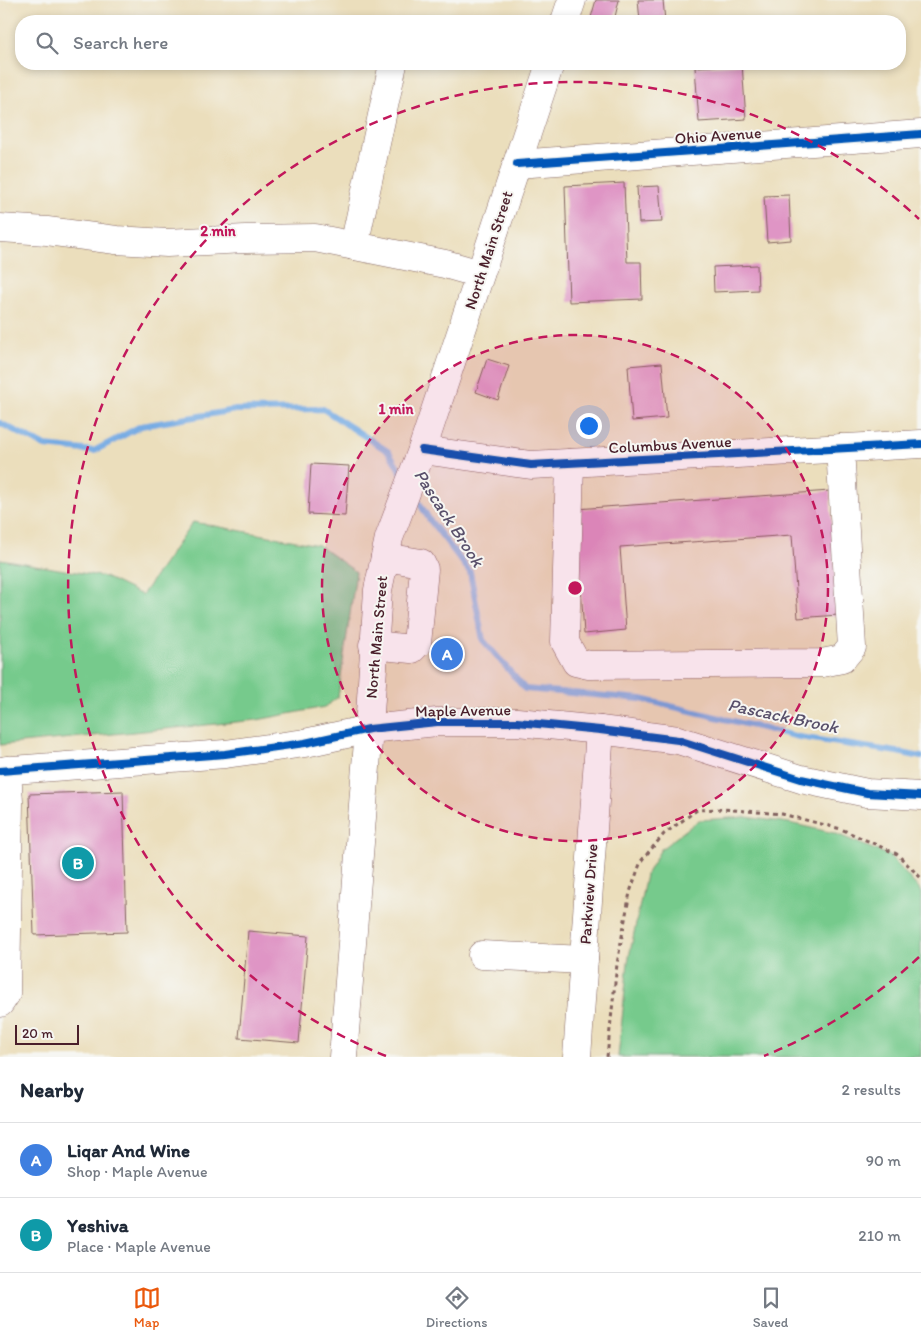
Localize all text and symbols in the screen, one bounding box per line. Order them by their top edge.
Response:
search box [15,15,906,70]
icon: search [33,29,61,57]
text: Search here [73,31,168,54]
street label: Ohio Avenue [674,123,762,148]
street label: North Main Street [460,188,517,312]
text: 2 min [200,222,237,240]
text: 1 min [379,400,414,418]
your location [576,413,602,439]
street label: Columbus Avenue [608,432,732,457]
water label: Pascack Brook [409,465,490,572]
street label: North Main Street [362,575,391,699]
centre of rings [566,579,584,597]
pin: A [431,635,463,673]
water label: Pascack Brook [726,694,842,739]
street label: Maple Avenue [415,700,511,721]
street label: Parkview Drive [576,843,601,945]
pin: B [62,844,94,882]
scale bar [15,1022,79,1045]
text: 20 m [22,1025,53,1042]
text: Nearby [20,1077,84,1102]
text: 2 results [841,1080,901,1099]
text: Liqar And Wine [67,1139,190,1162]
text: A [31,1151,41,1170]
text: 90 m [866,1151,901,1170]
text: Shop · Maple Avenue [67,1162,208,1181]
text: Yeshiva [67,1214,129,1237]
text: B [31,1226,41,1245]
text: 210 m [858,1226,901,1245]
text: Place · Maple Avenue [67,1237,211,1256]
tab: Map [133,1284,161,1331]
tab: Directions [426,1284,487,1331]
tab: Saved [753,1284,788,1331]

